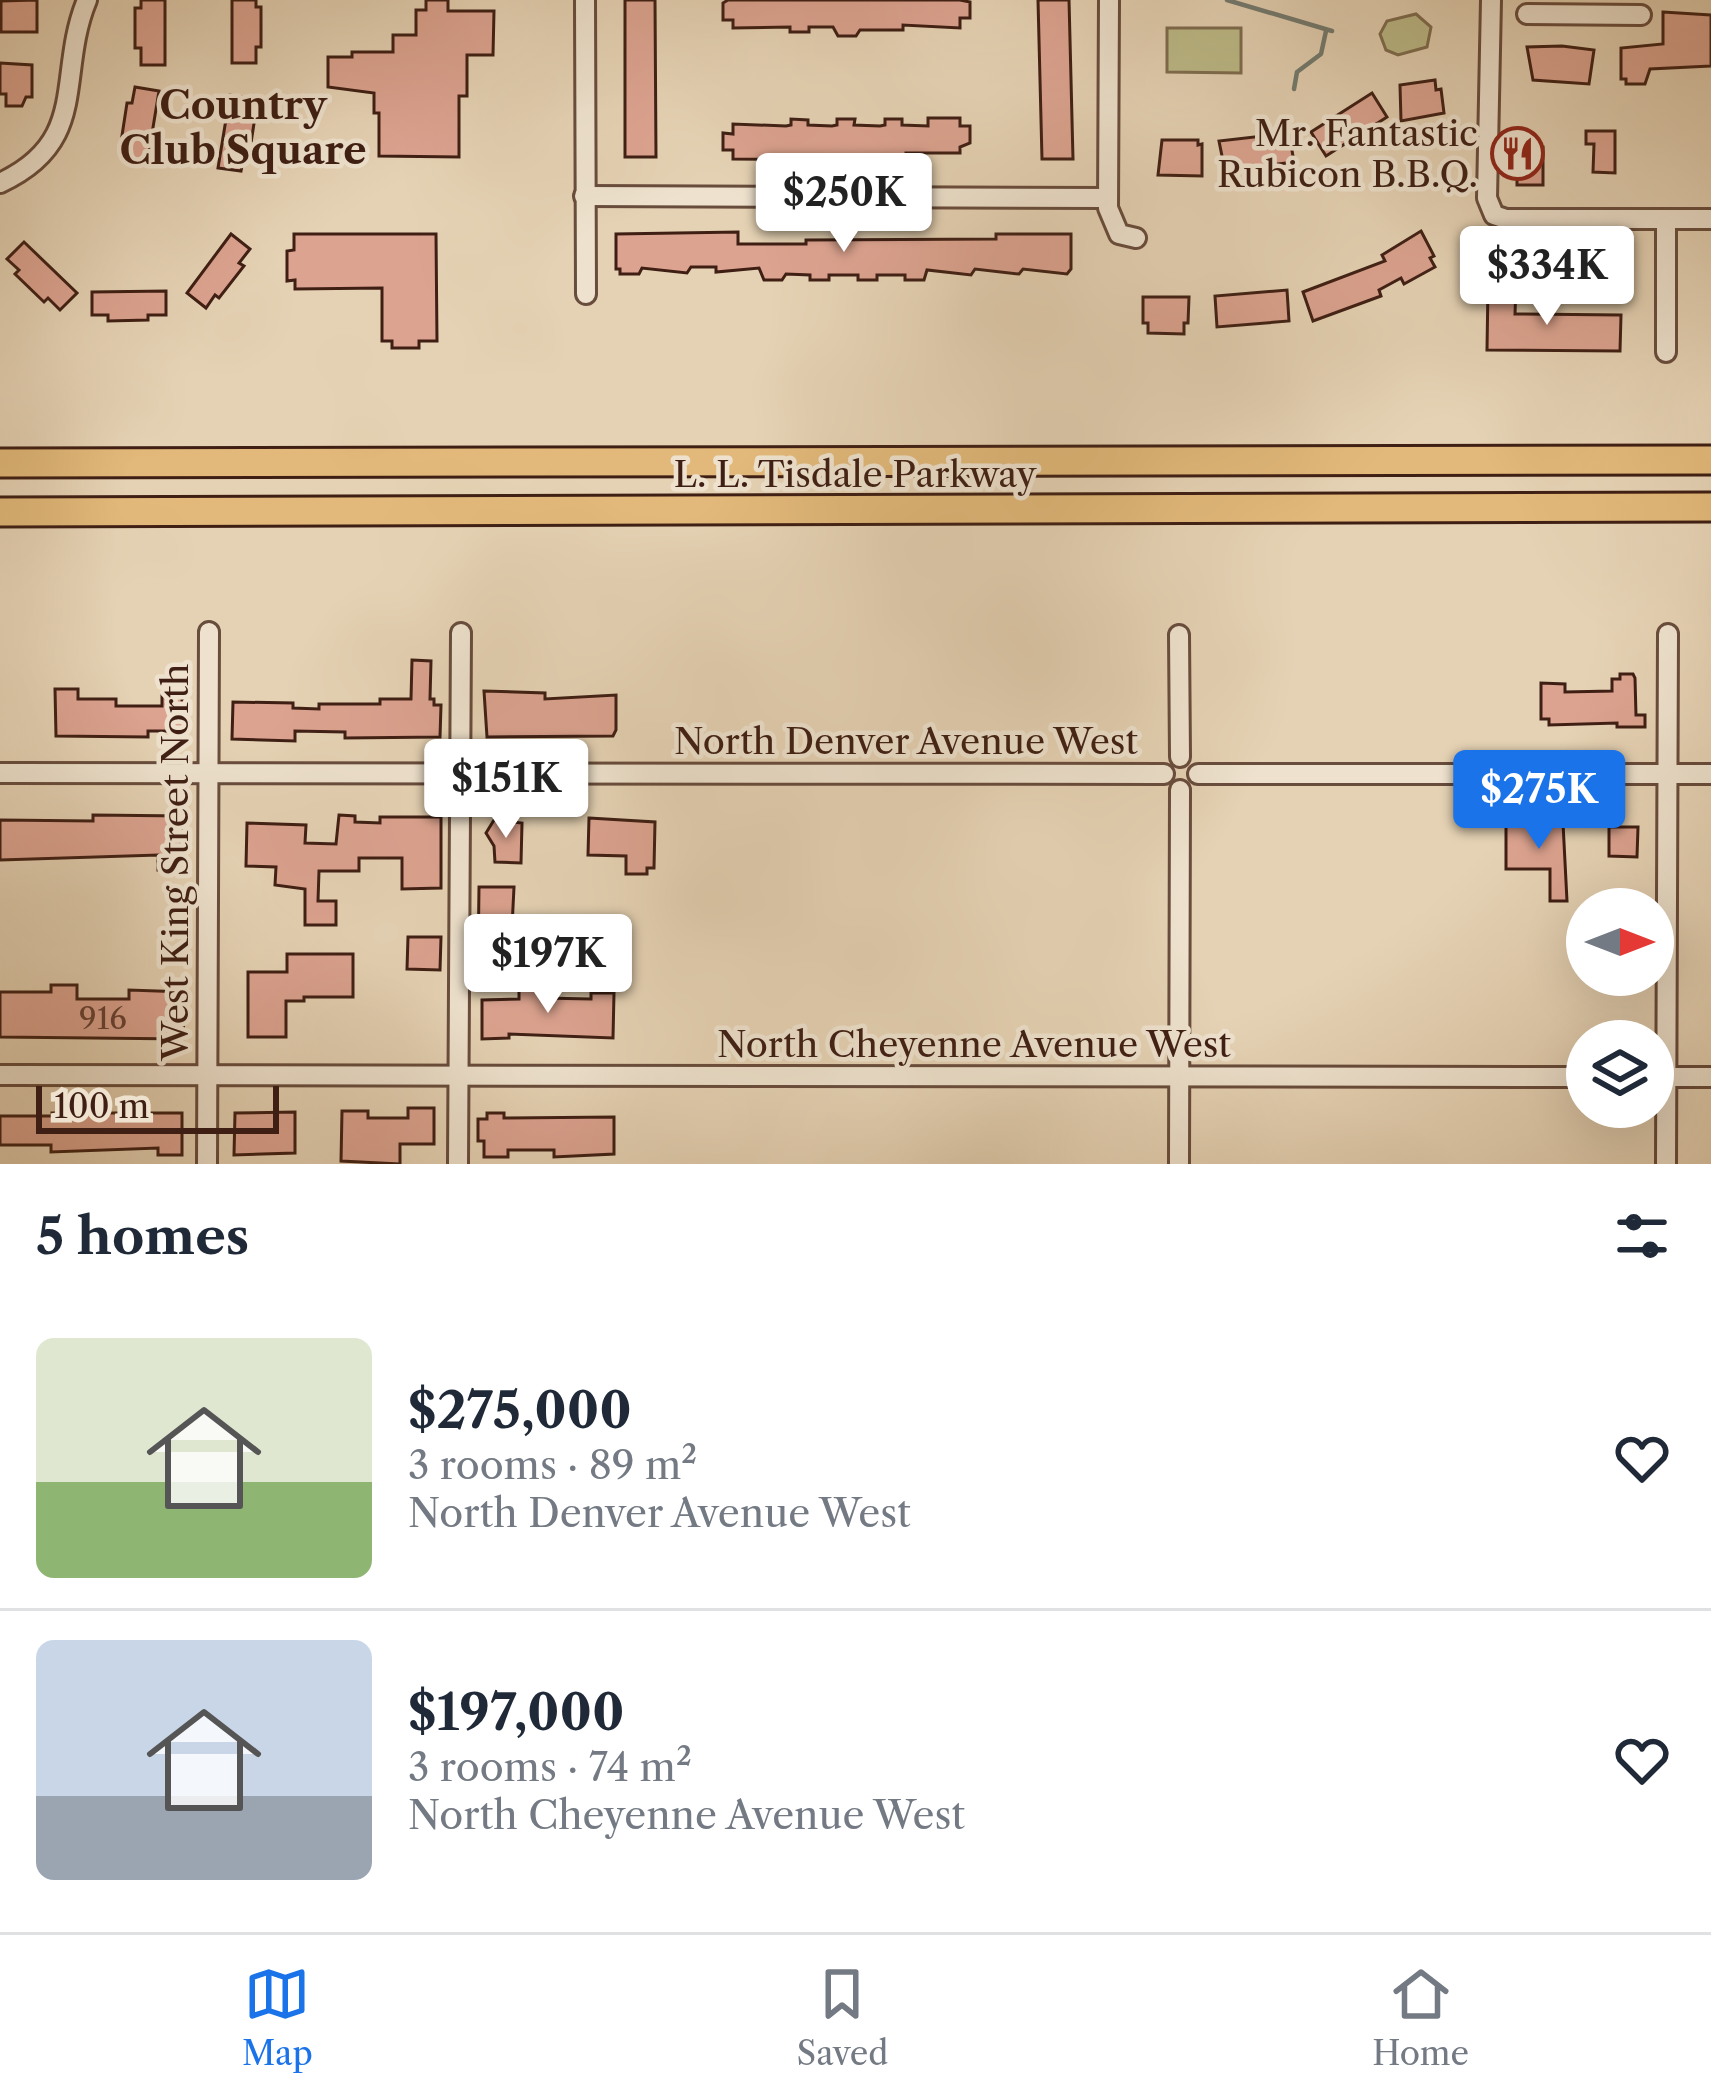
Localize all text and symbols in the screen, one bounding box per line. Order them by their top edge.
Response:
district label: Country Club Square [119,81,367,174]
place label: Mr. Fantastic Rubicon B.B.Q. [1217,111,1478,196]
restaurant icon: Mr. Fantastic Rubicon B.B.Q. [1489,126,1545,182]
pin: $250K [760,153,928,255]
text: $250K [783,168,905,216]
pin: $334K [1463,226,1631,328]
text: $334K [1487,241,1607,289]
street label: L. L. Tisdale Parkway [674,452,1037,496]
street label: West King Street North [153,663,197,1062]
street label: North Denver Avenue West [674,719,1138,763]
pin: $151K [422,739,590,841]
pin: $275K [1455,750,1623,852]
text: $151K [451,754,561,802]
text: $275K [1480,765,1598,813]
north arrow [1566,888,1674,996]
map controls [1566,888,1674,1128]
pin: $197K [464,914,632,1016]
text: $197K [491,929,605,977]
house number: 916 [79,1000,127,1037]
button: layers [1566,1020,1674,1128]
street label: North Cheyenne Avenue West [717,1022,1231,1066]
scale bar [36,1080,279,1133]
text: 100 m [54,1086,149,1127]
icon: filters [1609,1203,1675,1269]
text: 5 homes [36,1205,249,1267]
text: $275,000 [408,1379,632,1441]
icon: home [132,1386,276,1530]
icon: heart [1609,1425,1675,1491]
text: 3 rooms · 89 m² [408,1441,697,1489]
text: North Denver Avenue West [408,1489,911,1537]
text: $197,000 [408,1681,625,1743]
icon: home [132,1688,276,1832]
icon: heart [1609,1727,1675,1793]
text: 3 rooms · 74 m² [408,1743,692,1791]
text: North Cheyenne Avenue West [408,1791,965,1839]
tab: Map [242,1961,313,2074]
tab: Saved [797,1961,888,2074]
tab: Home [1372,1961,1469,2074]

